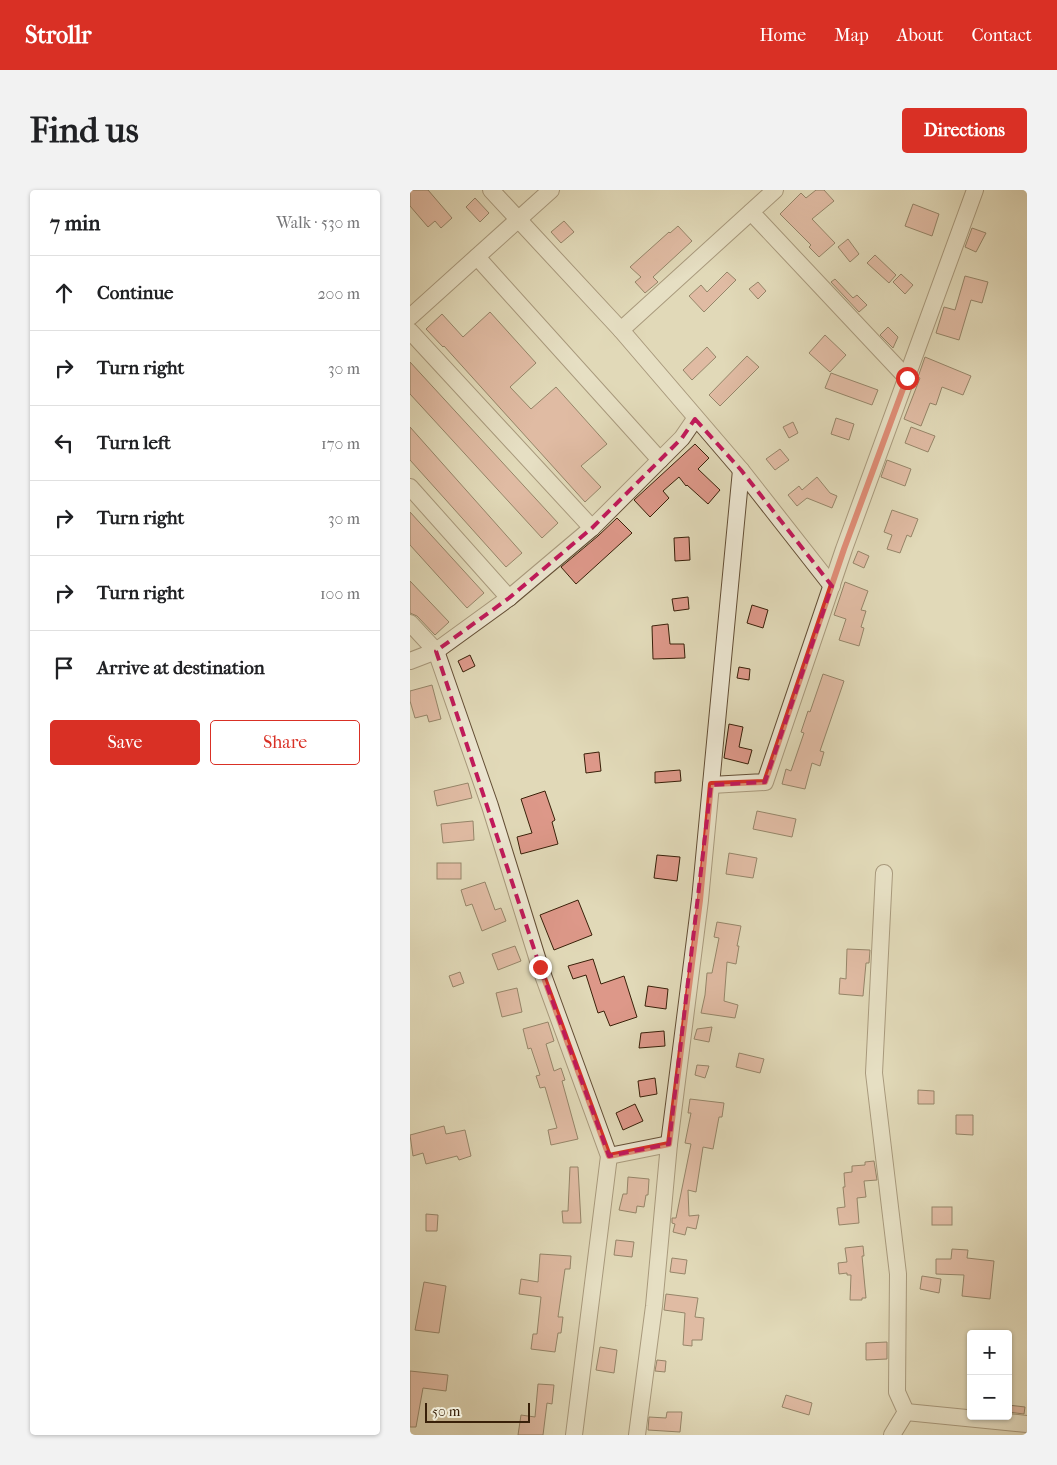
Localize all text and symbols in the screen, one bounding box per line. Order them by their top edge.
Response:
text: Strollr [25,21,92,49]
text: Home [759,25,806,46]
text: Map [834,25,869,46]
text: About [897,25,943,46]
text: Contact [971,25,1032,46]
button: Directions [902,108,1027,153]
text: Find us [30,110,139,151]
text: 7 min [50,211,101,235]
text: Walk · 530 m [276,213,360,232]
icon: ahead [50,279,78,307]
text: Continue [97,282,173,304]
text: 200 m [317,284,360,303]
icon: right [50,354,78,382]
text: Turn right [97,357,184,379]
text: 30 m [328,359,360,378]
route start [896,367,919,390]
icon: left [50,429,78,457]
text: Turn left [97,432,171,454]
text: 170 m [321,434,360,453]
icon: right [50,504,78,532]
text: Turn right [97,507,184,529]
text: 30 m [328,509,360,528]
icon: right [50,579,78,607]
text: Turn right [97,582,184,604]
text: 100 m [320,584,360,603]
icon: arrive [50,654,78,682]
text: Arrive at destination [97,657,265,679]
button: Save [50,720,200,765]
button: Share [210,720,360,765]
route end [529,956,552,979]
map controls [967,1330,1012,1420]
button: + [967,1330,1012,1375]
button: − [967,1375,1012,1420]
scale bar [425,1400,530,1423]
text: 50 m [432,1403,460,1420]

